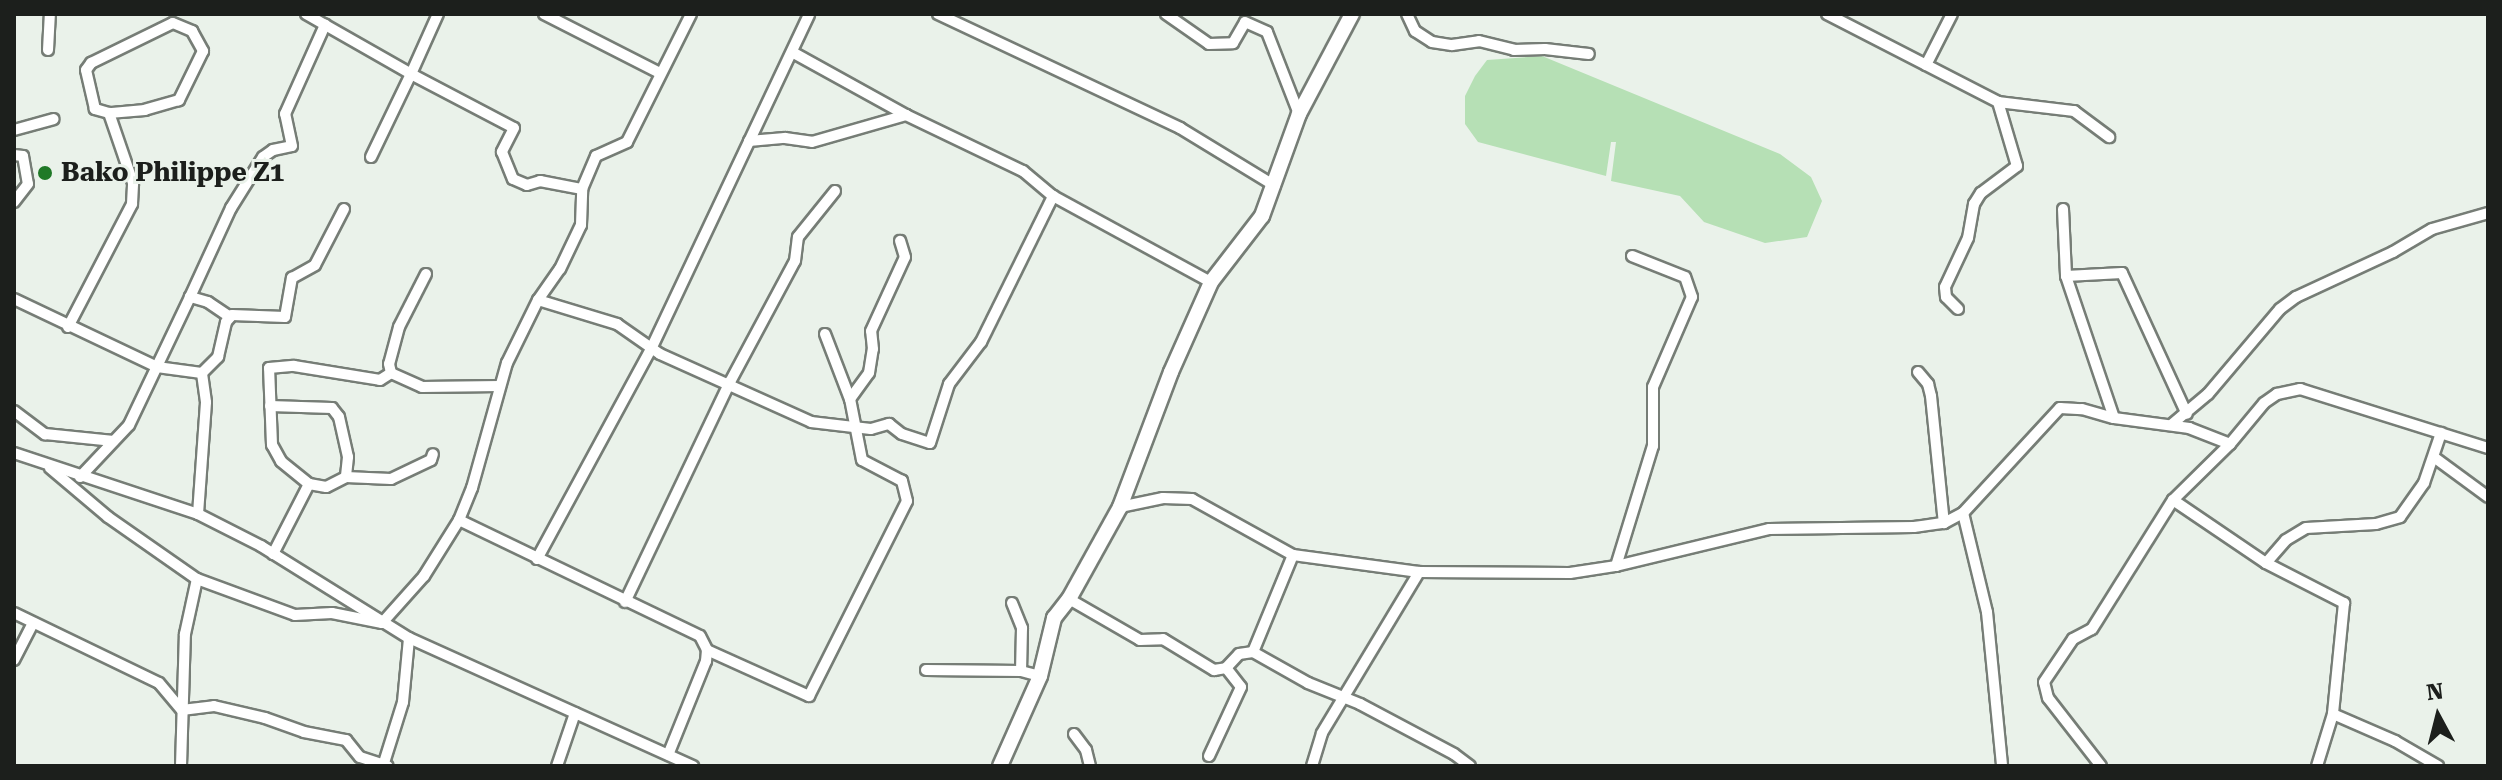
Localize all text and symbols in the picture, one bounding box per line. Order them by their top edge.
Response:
place label: Bako Philippe Z1 [61,157,284,189]
marker: Bako Philippe Z1 [36,164,54,182]
north arrow [2398,676,2478,756]
text: N [2425,678,2445,705]

